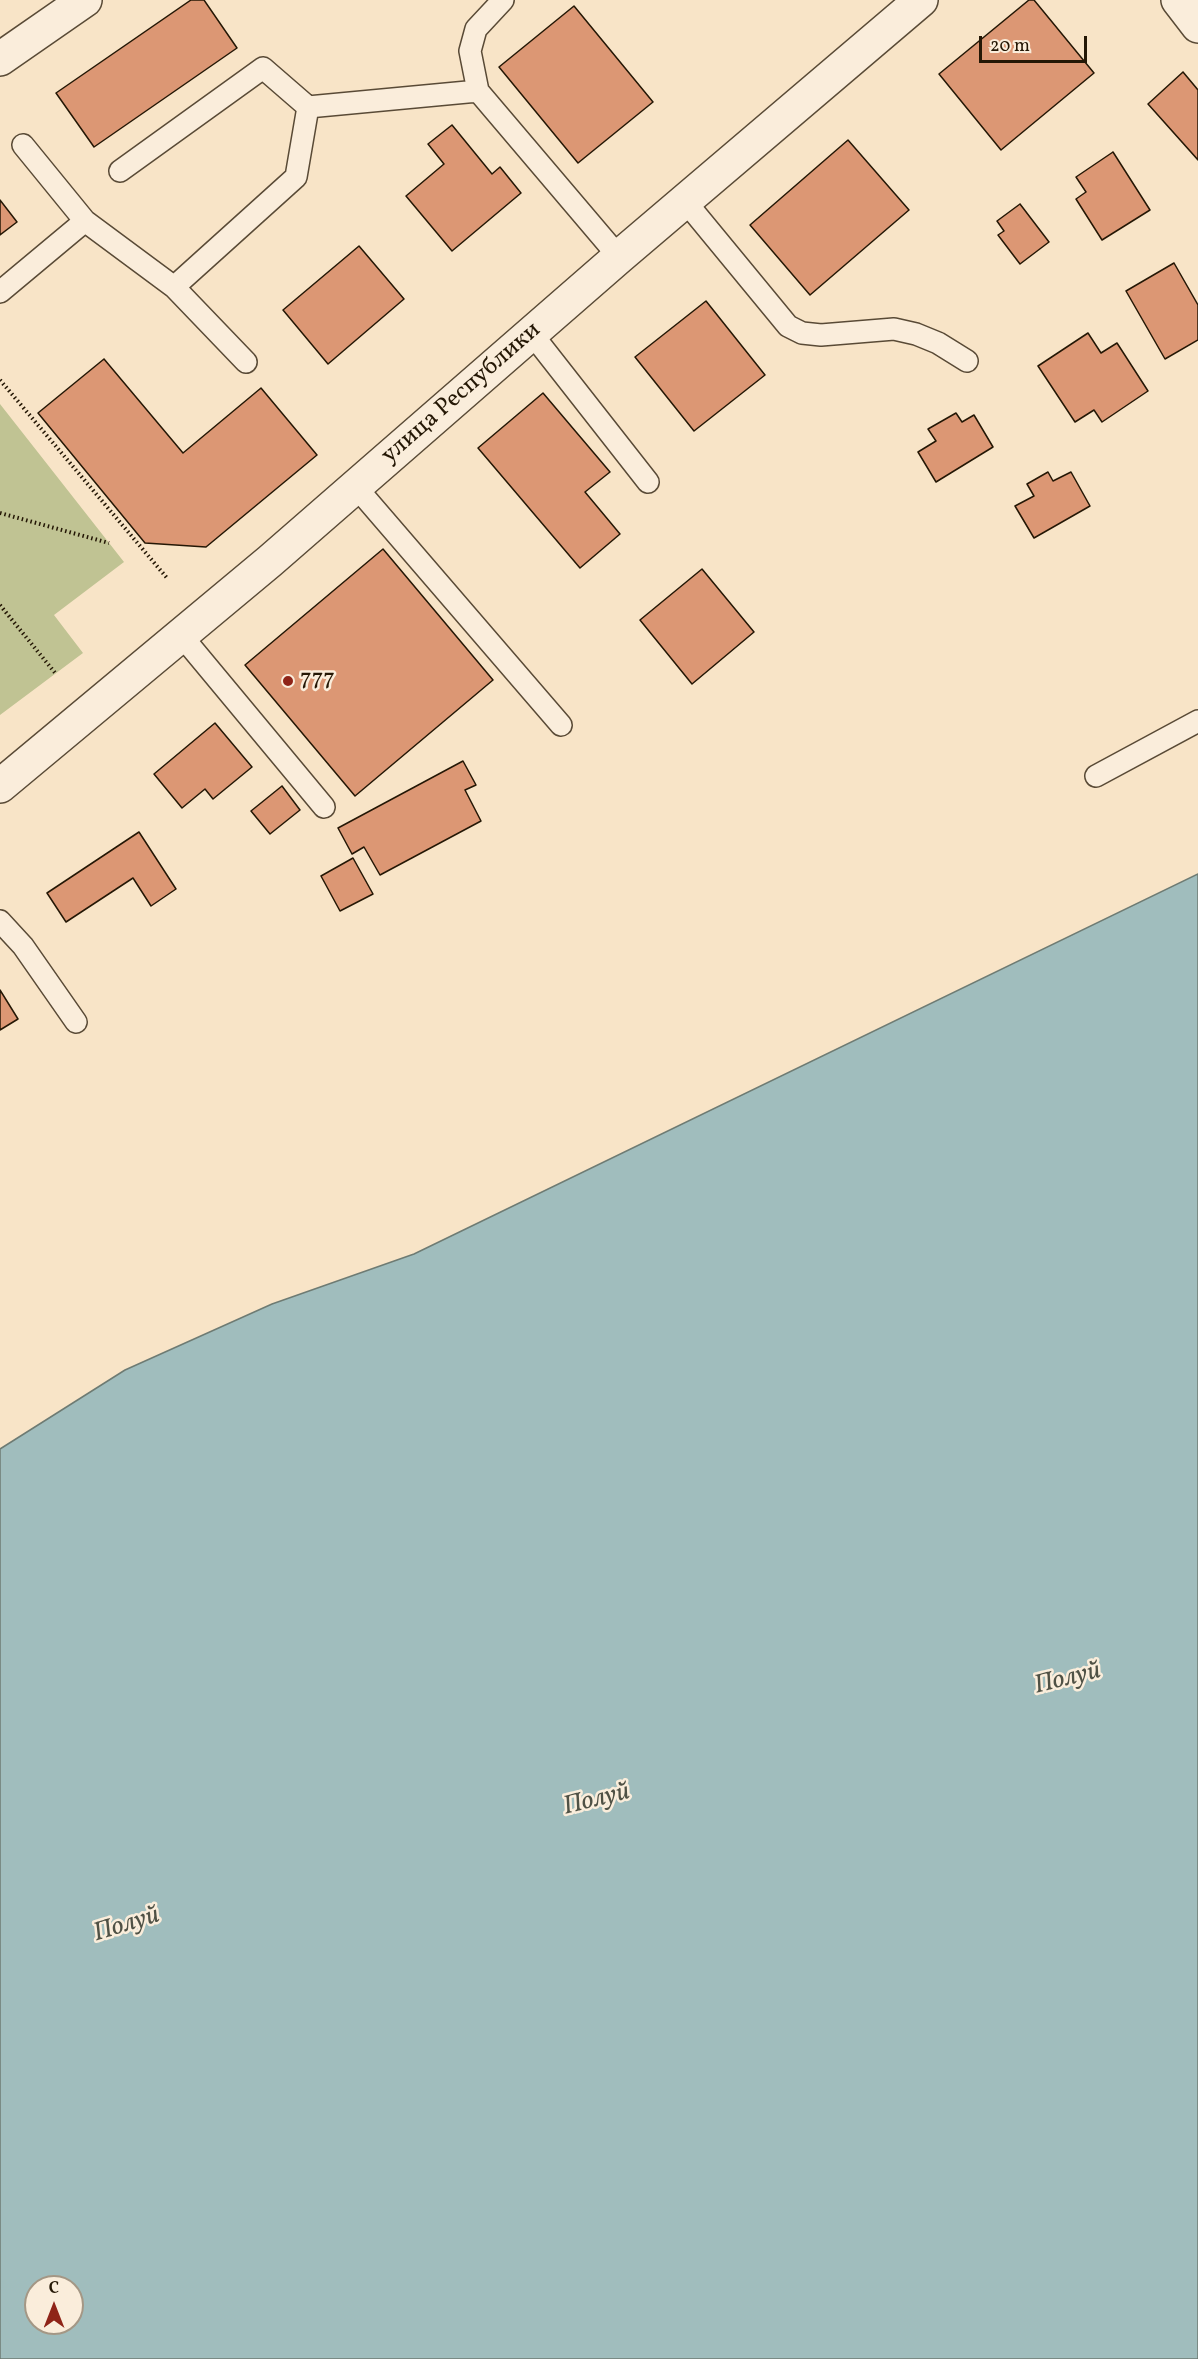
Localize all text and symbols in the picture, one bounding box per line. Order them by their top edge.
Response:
scale bar [982,24,1090,62]
text: 20 m [990,34,1030,59]
street label: улица Республики [376,317,548,471]
place label: 777 [300,667,335,695]
marker: 777 [281,674,295,688]
water label: Полуй [1032,1657,1104,1703]
water label: Полуй [561,1778,633,1824]
water label: Полуй [90,1901,164,1951]
north arrow [24,2275,84,2335]
text: С [49,2278,59,2300]

